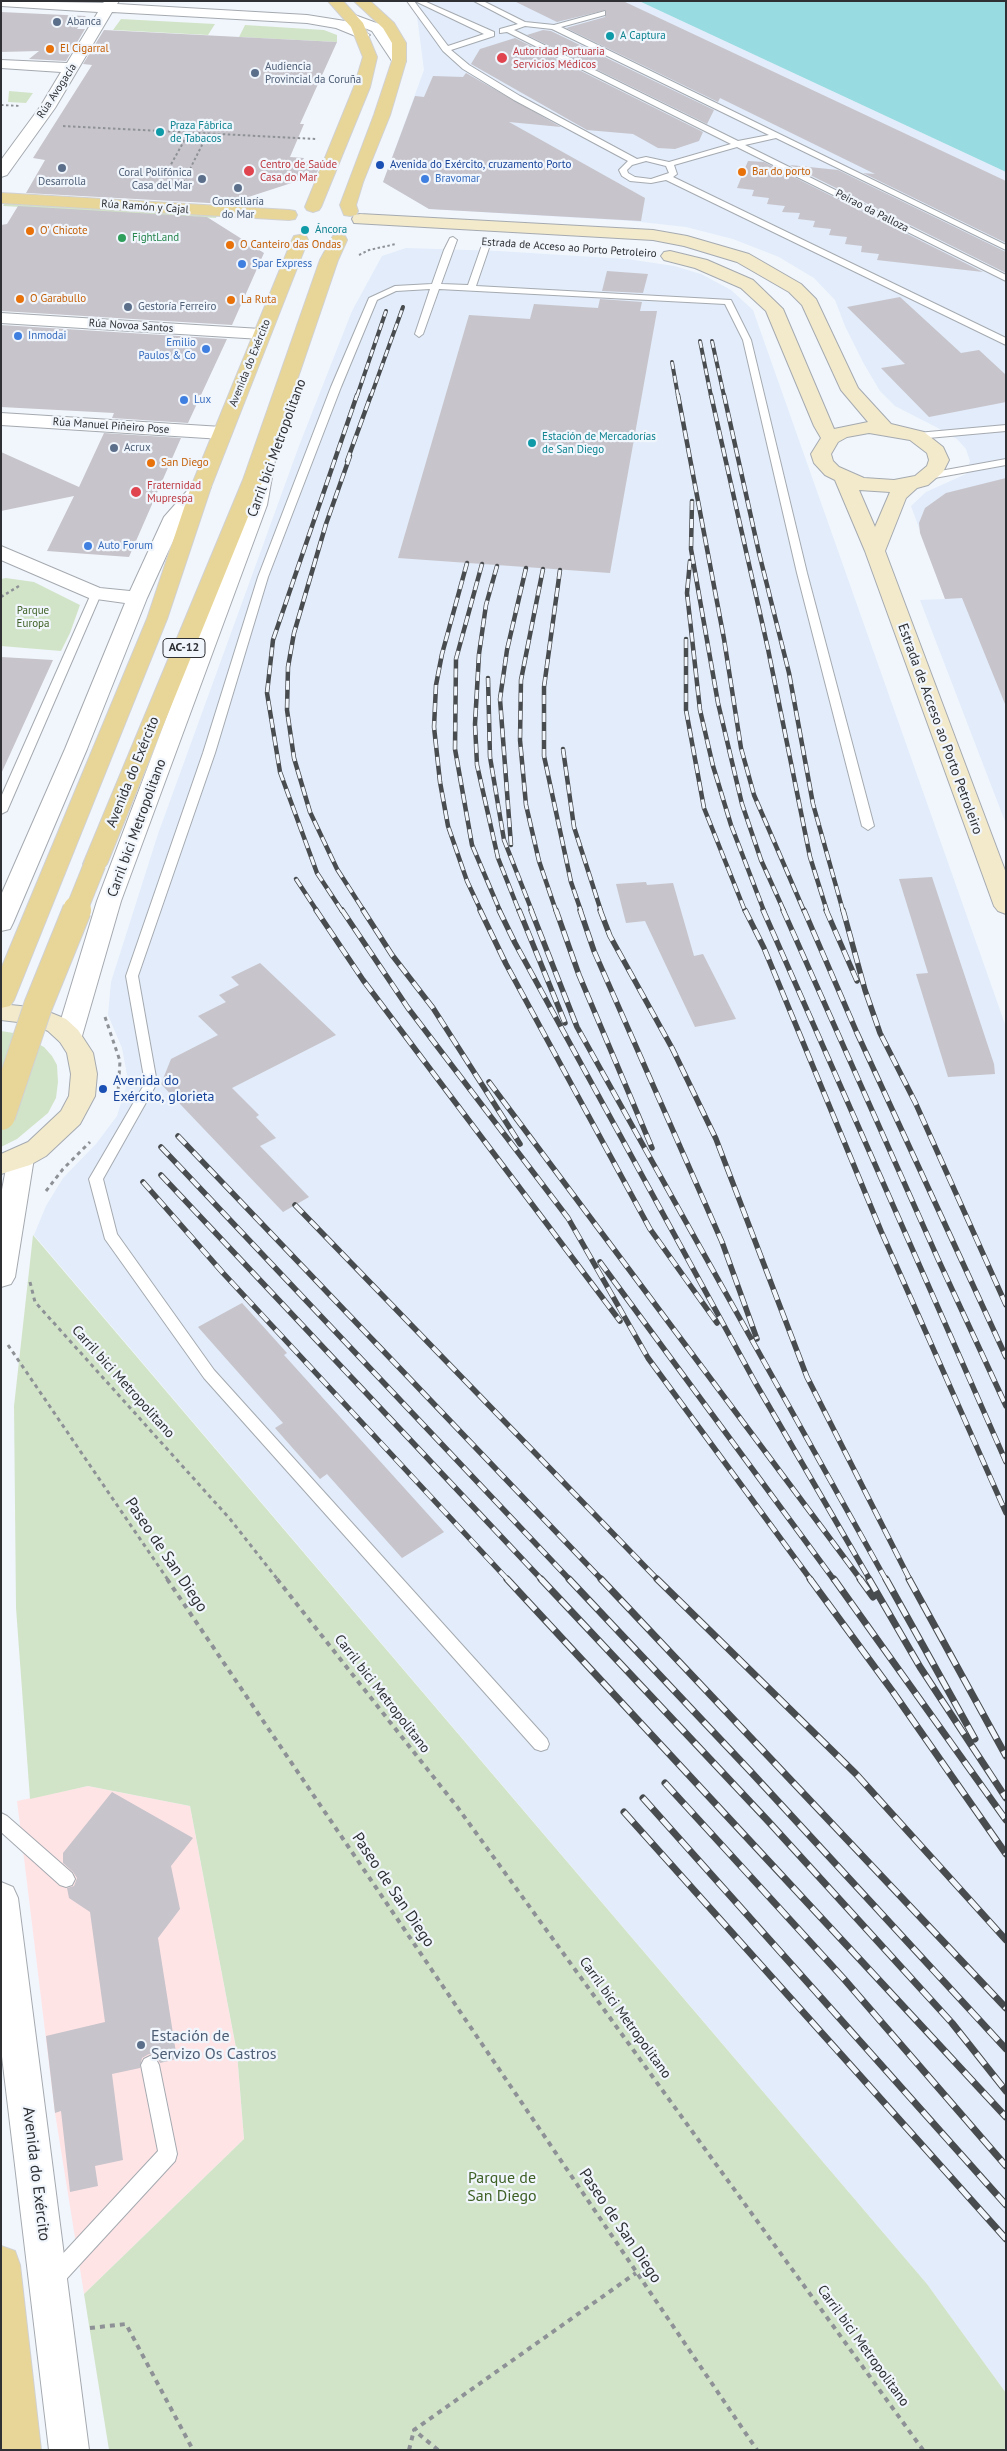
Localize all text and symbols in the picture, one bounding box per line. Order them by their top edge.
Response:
place label: Abanca [67,15,101,29]
marker: Abanca [51,16,63,28]
place label: A Captura [620,29,666,43]
marker: A Captura [604,30,616,42]
place label: El Cigarral [60,42,109,56]
marker: El Cigarral [44,43,56,55]
place label: Autoridad Portuaria Servicios Médicos [513,45,605,71]
marker: Autoridad Portuaria Servicios Médicos [495,51,509,65]
place label: Audiencia Provincial da Coruña [265,60,361,86]
street label: Rúa Avogacía [34,61,80,121]
marker: Audiencia Provincial da Coruña [249,67,261,79]
place label: Praza Fábrica de Tabacos [170,119,232,145]
marker: Praza Fábrica de Tabacos [154,126,166,138]
place label: Centro de Saúde Casa do Mar [260,158,337,184]
place label: Avenida do Exército, cruzamento Porto [390,158,571,172]
marker: Avenida do Exército, cruzamento Porto [374,159,386,171]
marker: Desarrolla [56,162,68,174]
marker: Centro de Saúde Casa do Mar [242,164,256,178]
place label: Bar do porto [752,165,811,179]
place label: Coral Polifónica Casa del Mar [118,166,192,192]
marker: Bar do porto [736,166,748,178]
place label: Bravomar [435,172,480,186]
marker: Coral Polifónica Casa del Mar [196,173,208,185]
marker: Bravomar [419,173,431,185]
place label: Desarrolla [38,175,86,189]
marker: Consellaría do Mar [232,182,244,194]
street label: Peirao da Palloza [833,187,911,235]
place label: Consellaría do Mar [212,195,264,221]
street label: Rúa Ramón y Cajal [101,197,189,217]
place label: Áncora [315,223,347,237]
place label: O' Chicote [40,224,87,238]
marker: Áncora [299,224,311,236]
marker: O' Chicote [24,225,36,237]
place label: FightLand [132,231,179,245]
marker: FightLand [116,232,128,244]
street label: Estrada de Acceso ao Porto Petroleiro [481,235,657,261]
place label: O Canteiro das Ondas [240,238,341,252]
marker: O Canteiro das Ondas [224,239,236,251]
place label: Spar Express [252,257,312,271]
marker: Spar Express [236,258,248,270]
place label: O Garabullo [30,292,86,306]
marker: O Garabullo [14,293,26,305]
place label: La Ruta [241,293,276,307]
marker: La Ruta [225,294,237,306]
place label: Gestoría Ferreiro [138,300,216,314]
marker: Gestoría Ferreiro [122,301,134,313]
street label: Rúa Novoa Santos [88,316,174,336]
street label: Avenida do Exército [226,317,274,409]
place label: Inmodai [28,329,66,343]
marker: Inmodai [12,330,24,342]
place label: Emilio Paulos & Co [138,336,196,362]
marker: Emilio Paulos & Co [200,343,212,355]
street label: Carril bici Metropolitano [244,377,310,519]
place label: Lux [194,393,211,407]
marker: Lux [178,394,190,406]
street label: Rúa Manuel Piñeiro Pose [52,415,170,437]
place label: Estación de Mercadorías de San Diego [542,430,656,456]
marker: Estación de Mercadorías de San Diego [526,437,538,449]
place label: Acrux [124,441,151,455]
marker: Acrux [108,442,120,454]
place label: San Diego [161,456,209,470]
marker: San Diego [145,457,157,469]
place label: Fraternidad Muprespa [147,479,201,505]
marker: Fraternidad Muprespa [129,485,143,499]
place label: Auto Forum [98,539,153,553]
marker: Auto Forum [82,540,94,552]
park label: Parque Europa [17,604,49,630]
street label: Estrada de Acceso ao Porto Petroleiro [894,621,986,837]
road number: AC-12 [163,638,205,658]
street label: Avenida do Exército [103,714,163,830]
street label: Carril bici Metropolitano [104,757,170,899]
place label: Avenida do Exército, glorieta [113,1073,215,1106]
marker: Avenida do Exército, glorieta [97,1083,109,1095]
street label: Carril bici Metropolitano [68,1322,178,1442]
street label: Paseo de San Diego [121,1494,211,1616]
street label: Carril bici Metropolitano [330,1631,434,1757]
street label: Paseo de San Diego [348,1829,438,1951]
street label: Carril bici Metropolitano [575,1954,675,2082]
place label: Estación de Servizo Os Castros [151,2026,276,2064]
marker: Estación de Servizo Os Castros [135,2039,147,2051]
street label: Avenida do Exército [18,2106,54,2242]
street label: Paseo de San Diego [575,2165,665,2287]
park label: Parque de San Diego [467,2168,537,2206]
street label: Carril bici Metropolitano [813,2282,913,2410]

